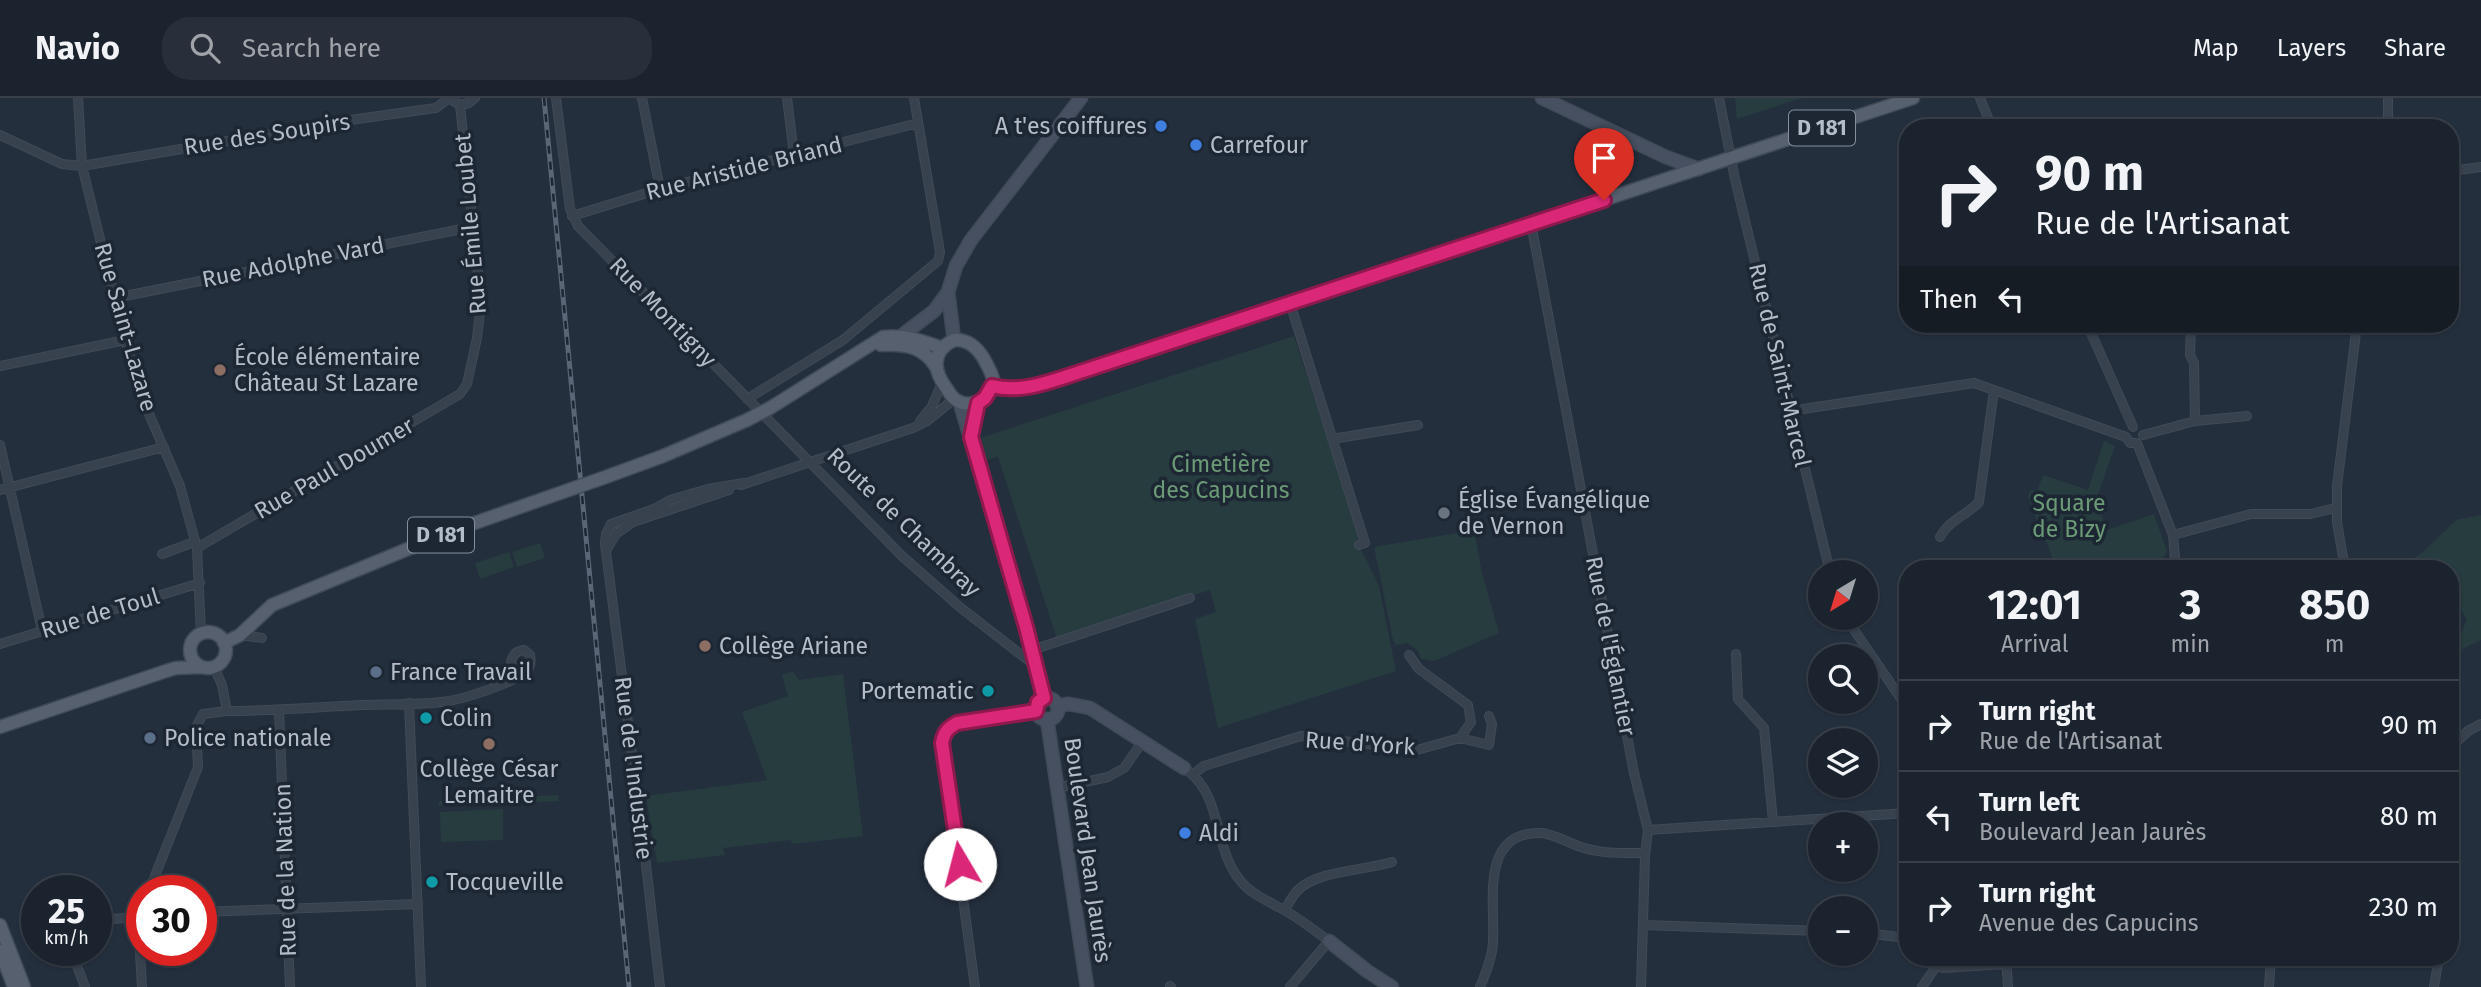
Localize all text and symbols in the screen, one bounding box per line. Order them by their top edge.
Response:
search box [162,17,652,80]
text: Navio [35,28,120,68]
icon: search [186,29,224,67]
text: Search here [242,33,381,64]
text: Map [2193,34,2239,62]
text: Layers [2277,34,2346,62]
text: Share [2384,34,2446,62]
street label: Rue des Soupirs [182,107,352,161]
road number: D 181 [1789,110,1855,146]
place label: A t'es coiffures [995,112,1147,140]
marker: A t'es coiffures [1153,118,1169,134]
pin [1574,128,1634,200]
street label: Rue Aristide Briand [643,130,845,206]
place label: Carrefour [1210,131,1308,159]
street label: Rue Émile Loubet [447,132,492,316]
marker: Carrefour [1188,137,1204,153]
icon: arrive [1585,139,1623,177]
text: 90 m [2035,144,2144,203]
icon: right [1920,147,2011,238]
text: Rue de l'Artisanat [2035,204,2290,242]
street label: Rue Adolphe Vard [199,231,387,293]
street label: Rue Saint-Lazare [89,239,163,415]
street label: Rue Montigny [604,251,723,373]
street label: Rue de Saint-Marcel [1743,260,1817,470]
icon: left [1992,280,2030,318]
text: Then [1920,284,1978,315]
place label: École élémentaire Château St Lazare [234,342,420,397]
marker: École élémentaire Château St Lazare [212,362,228,378]
street label: Rue Paul Doumer [249,411,419,525]
street label: Route de Chambray [821,441,987,603]
park label: Cimetière des Capucins [1152,450,1290,504]
place label: Église Évangélique de Vernon [1458,485,1650,540]
park label: Square de Bizy [2032,489,2107,543]
marker: Église Évangélique de Vernon [1436,505,1452,521]
road number: D 181 [408,518,474,552]
street label: Rue de l'Églantier [1580,554,1643,738]
north arrow [1808,560,1878,630]
map controls [1808,560,1878,966]
text: 12:01 [1988,580,2082,630]
text: 3 [2180,580,2201,630]
text: 850 [2299,580,2370,630]
street label: Rue de Toul [37,582,163,644]
text: Arrival [2001,630,2069,658]
text: min [2171,630,2210,658]
text: m [2325,630,2344,658]
place label: Collège Ariane [719,632,868,660]
marker: Collège Ariane [697,638,713,654]
button: search [1808,644,1878,714]
place label: France Travail [390,658,532,686]
marker: France Travail [368,664,384,680]
street label: Rue de l'Industrie [609,675,659,861]
place label: Portematic [861,677,974,705]
marker: Portematic [980,683,996,699]
text: Turn right [1979,696,2096,727]
place label: Colin [440,704,493,732]
icon: right [1920,707,1958,745]
marker: Colin [418,710,434,726]
text: 90 m [2381,710,2438,741]
place label: Police nationale [164,724,332,752]
street label: Rue d'York [1304,725,1416,761]
text: Rue de l'Artisanat [1979,727,2162,755]
button: layers [1808,728,1878,798]
marker: Police nationale [142,730,158,746]
marker: Collège César Lemaitre [481,736,497,752]
street label: Boulevard Jean Jaurès [1058,736,1118,964]
place label: Collège César Lemaitre [420,755,559,809]
street label: Rue de la Nation [268,783,302,957]
text: Turn left [1979,787,2080,818]
icon: left [1920,798,1958,836]
text: 80 m [2380,801,2438,832]
button: + [1808,812,1878,882]
text: Boulevard Jean Jaurès [1979,818,2206,846]
place label: Aldi [1199,819,1239,847]
marker: Aldi [1177,825,1193,841]
position arrow [923,827,997,901]
place label: Tocqueville [446,868,564,896]
marker: Tocqueville [424,874,440,890]
speed limit sign: 30 [126,875,217,966]
text: Turn right [1979,878,2096,909]
icon: right [1920,889,1958,927]
text: 25 [48,890,85,932]
text: 230 m [2369,892,2438,923]
button: − [1808,896,1878,966]
text: Avenue des Capucins [1979,909,2198,937]
text: km/h [44,927,89,949]

